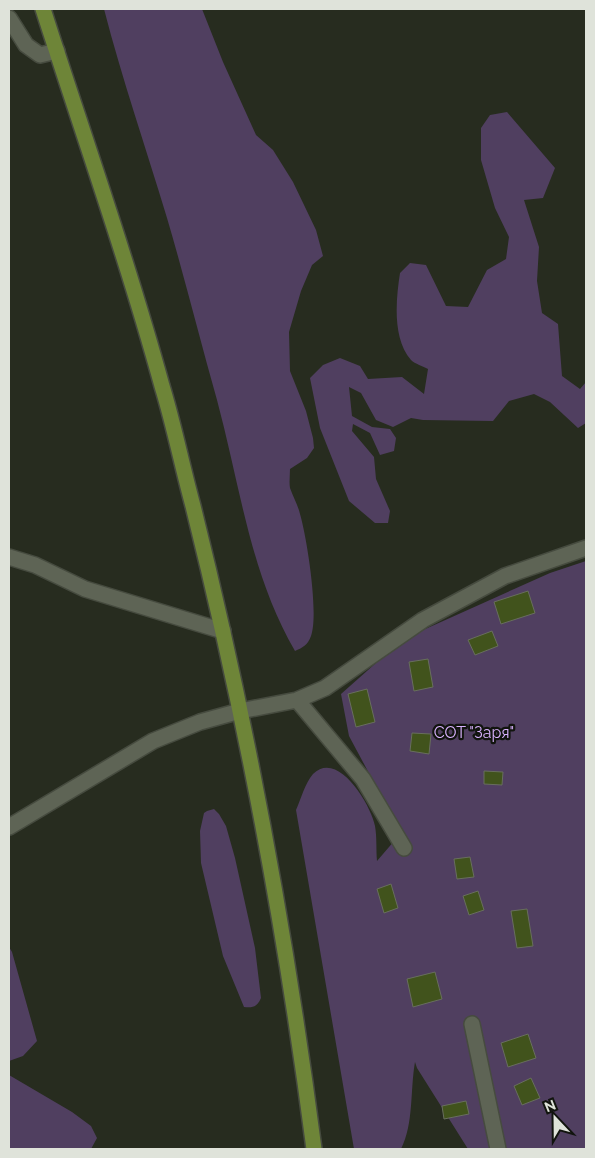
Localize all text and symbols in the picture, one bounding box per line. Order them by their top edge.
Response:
park label: СОТ "Заря" [434,723,514,742]
north arrow [530,1093,580,1143]
text: N [542,1097,558,1115]

